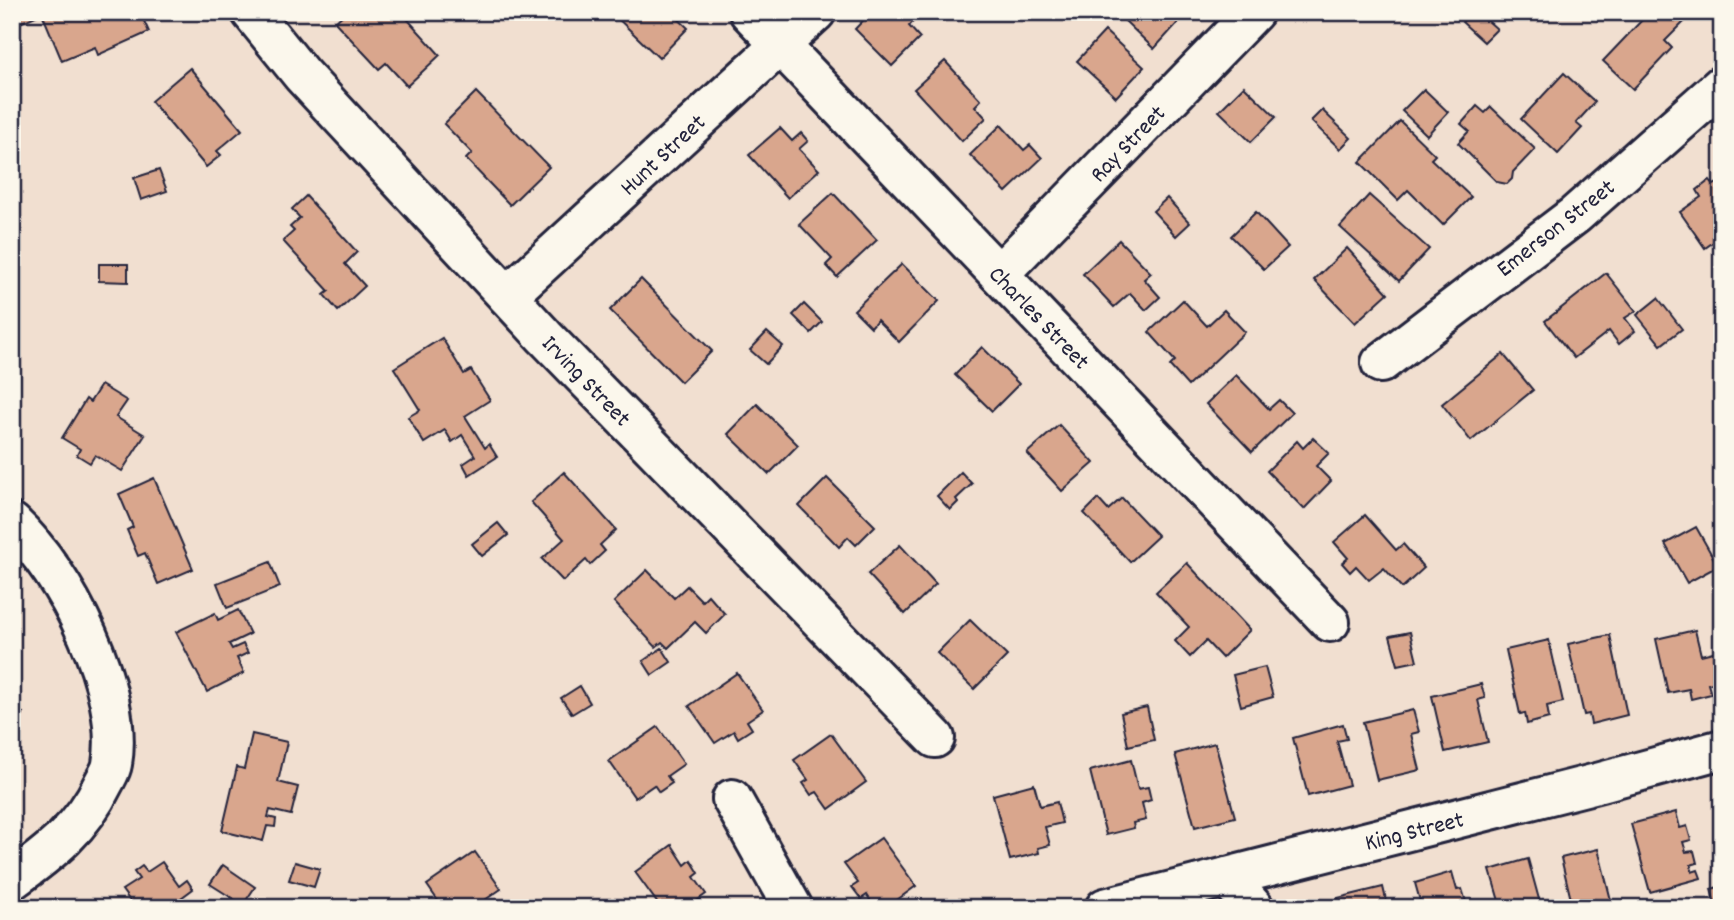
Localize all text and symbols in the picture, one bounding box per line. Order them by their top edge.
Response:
street label: Ray Street [1083,98,1175,192]
street label: Hunt Street [614,107,715,205]
street label: Emerson Street [1490,172,1624,287]
street label: Charles Street [979,259,1096,379]
street label: Irving Street [532,328,638,436]
street label: King Street [1362,804,1468,862]

